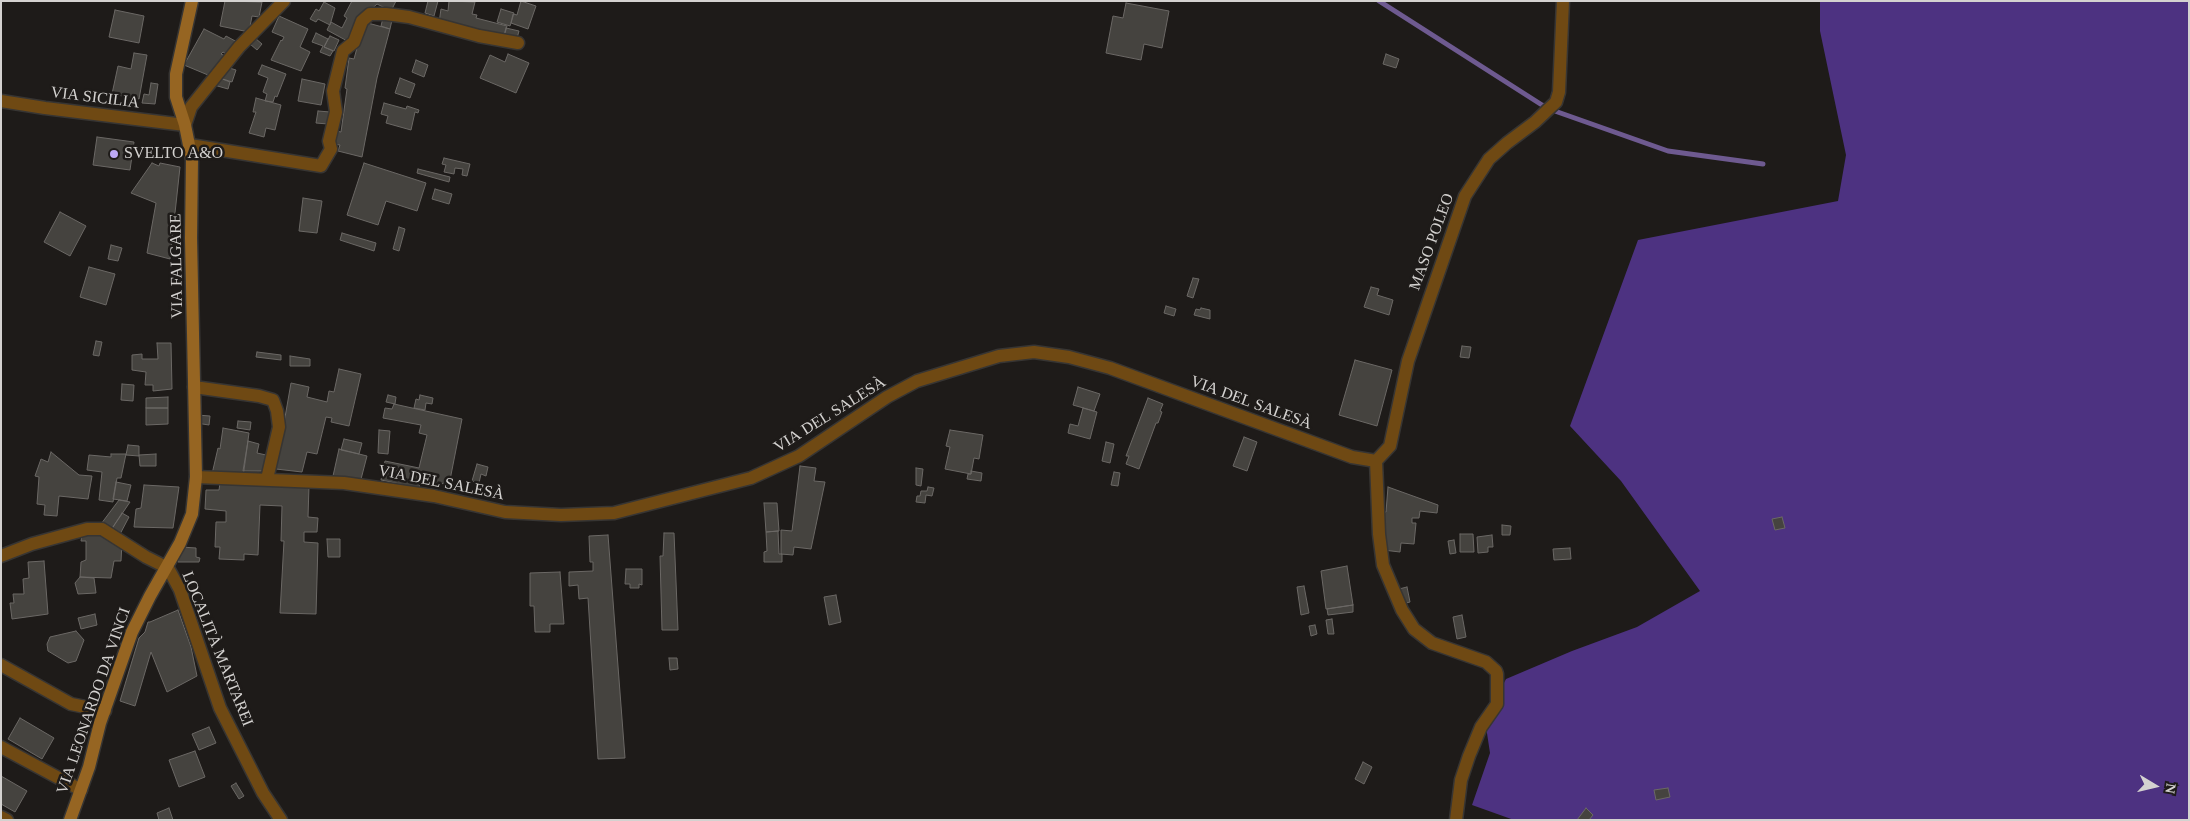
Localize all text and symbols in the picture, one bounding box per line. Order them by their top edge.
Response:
street label: VIA SICILIA [50,83,140,113]
place label: SVELTO A&O [124,144,223,164]
marker: SVELTO A&O [108,148,120,160]
street label: MASO POLEO [1406,191,1458,293]
street label: VIA FALGARE [166,213,188,319]
street label: VIA DEL SALESÀ [1188,372,1314,434]
street label: VIA DEL SALESÀ [771,373,889,457]
street label: VIA DEL SALESÀ [376,461,506,505]
street label: LOCALITÀ MARTAREI [177,569,257,729]
street label: VIA LEONARDO DA VINCI [53,605,135,797]
north arrow [2130,761,2180,811]
text: N [2162,782,2179,795]

